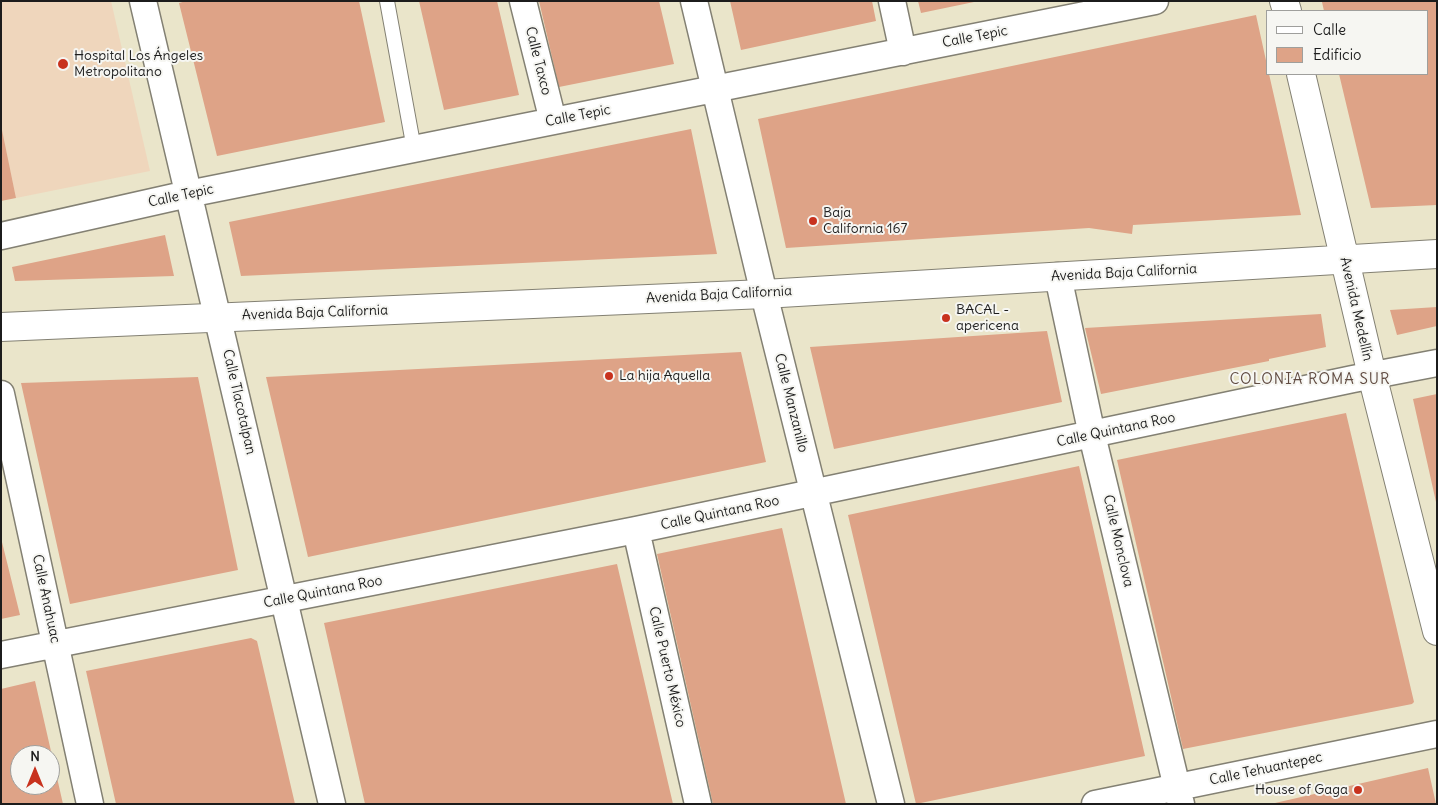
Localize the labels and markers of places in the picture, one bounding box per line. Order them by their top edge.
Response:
place label: Hospital Los Ángeles Metropolitano [74,48,203,80]
marker: Hospital Los Ángeles Metropolitano [56,57,70,71]
place label: Baja California 167 [823,205,907,238]
marker: Baja California 167 [807,215,819,227]
place label: BACAL - apericena [956,302,1019,334]
marker: BACAL - apericena [940,312,952,324]
place label: La hija Aquella [619,368,710,384]
marker: La hija Aquella [603,370,615,382]
place label: House of Gaga [1255,782,1348,798]
marker: House of Gaga [1352,784,1364,796]

